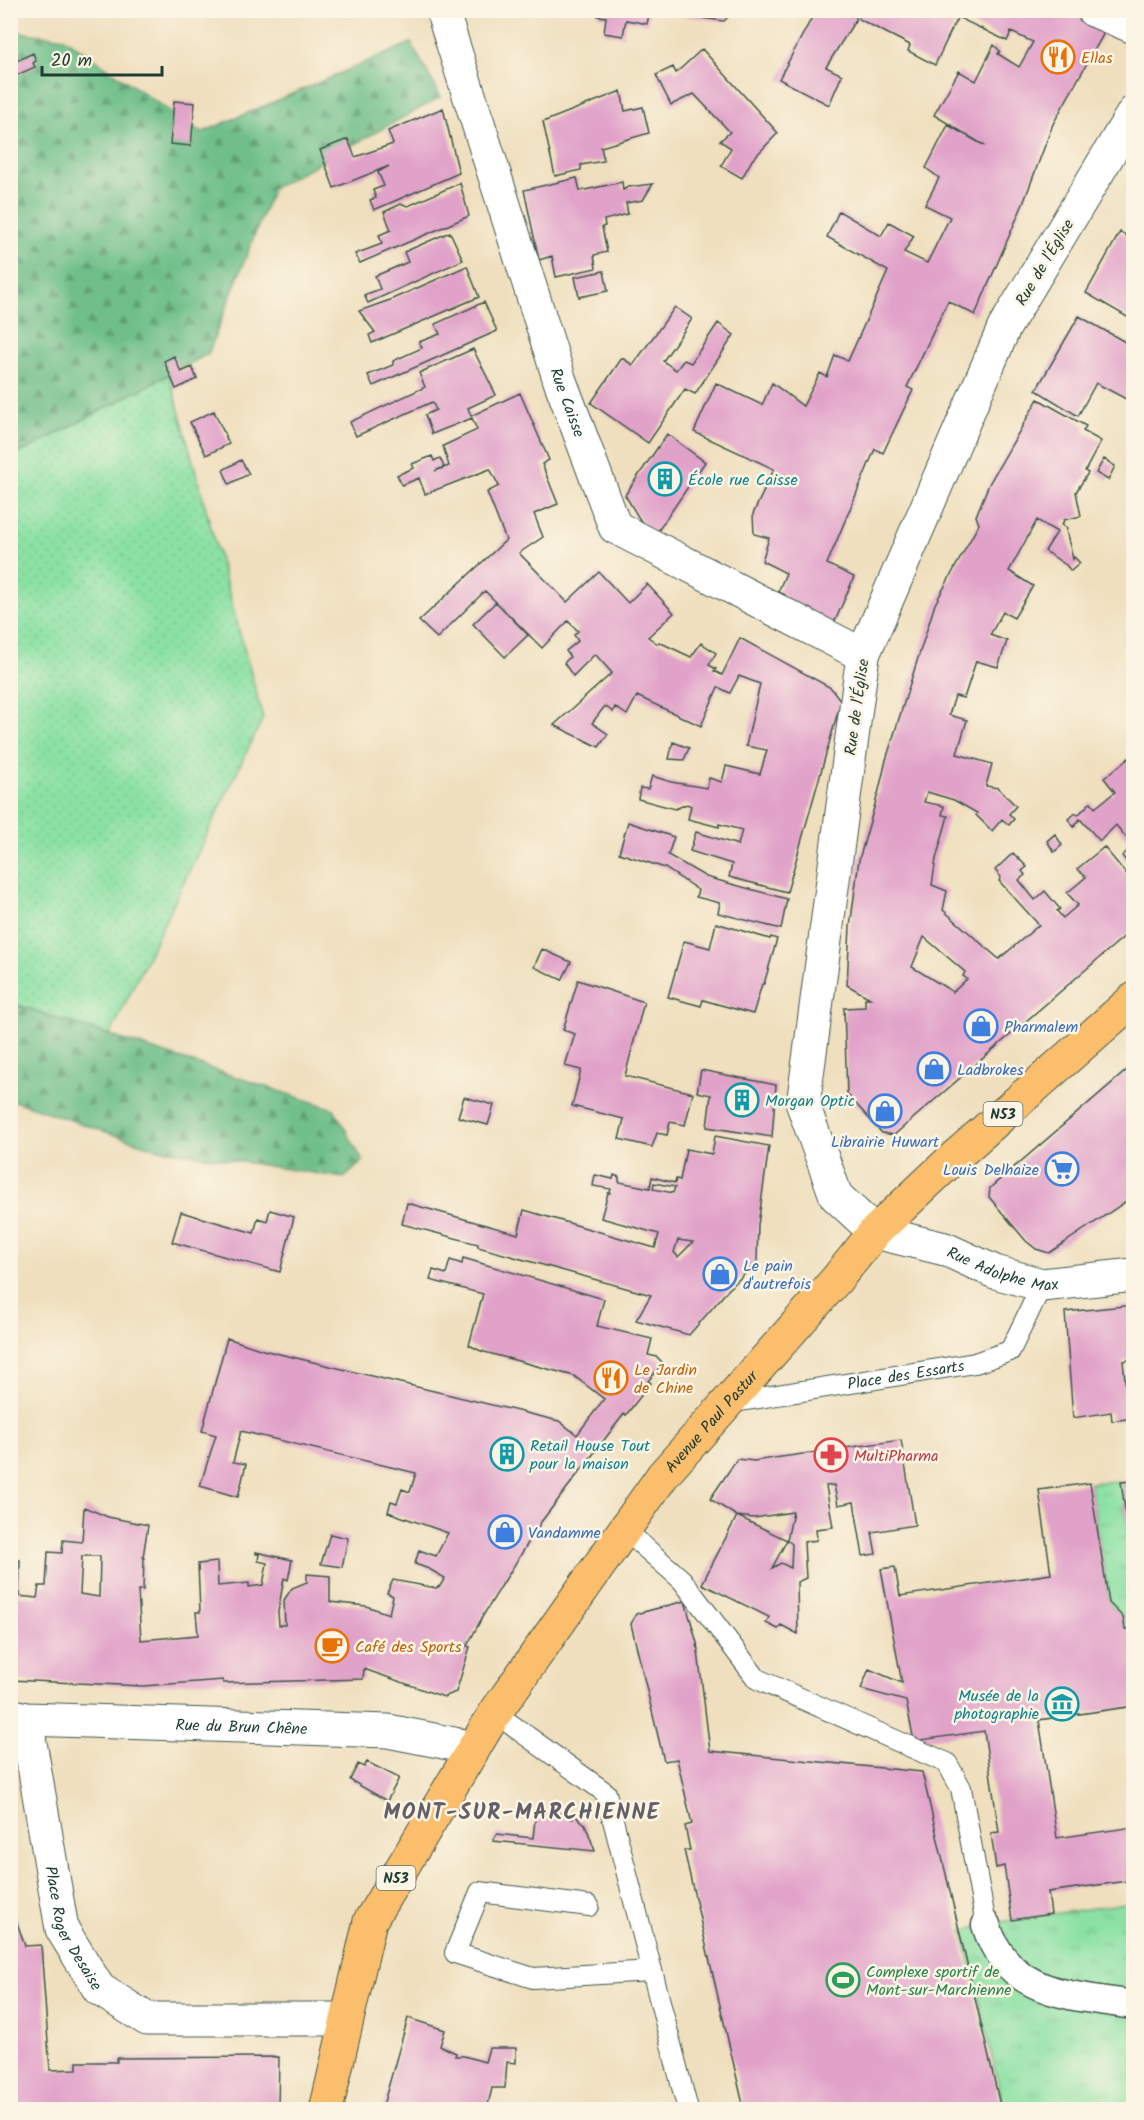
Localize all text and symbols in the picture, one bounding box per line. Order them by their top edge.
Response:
scale bar [42,39,162,77]
restaurant icon: Ellas [1040,39,1076,75]
place label: Ellas [1081,46,1113,71]
text: 20 m [51,47,92,76]
street label: Rue de l'Église [1010,215,1081,311]
street label: Rue Caisse [543,365,591,441]
building icon: École rue Caisse [647,461,683,497]
place label: École rue Caisse [688,468,798,493]
street label: Rue de l'Église [838,657,877,757]
shop icon: Pharmalem [963,1008,999,1044]
place label: Pharmalem [1004,1015,1078,1040]
shop icon: Ladbrokes [916,1051,952,1087]
place label: Ladbrokes [957,1058,1024,1083]
building icon: Morgan Optic [724,1082,760,1118]
place label: Morgan Optic [765,1089,855,1114]
shop icon: Librairie Huwart [867,1093,903,1129]
road number: N53 [984,1102,1022,1126]
place label: Librairie Huwart [831,1130,940,1155]
supermarket icon: Louis Delhaize [1044,1151,1080,1187]
place label: Louis Delhaize [943,1158,1039,1183]
street label: Rue Adolphe Max [943,1241,1061,1299]
place label: Le pain d'autrefois [743,1254,811,1297]
shop icon: Le pain d'autrefois [702,1256,738,1292]
street label: Place des Essarts [846,1354,966,1397]
place label: Le Jardin de Chine [634,1358,697,1401]
restaurant icon: Le Jardin de Chine [593,1360,629,1396]
street label: Avenue Paul Pastur [659,1364,766,1479]
place label: Retail House Tout pour la maison [529,1434,651,1477]
building icon: Retail House Tout pour la maison [489,1436,525,1472]
pharmacy icon: MultiPharma [813,1437,849,1473]
place label: MultiPharma [854,1444,939,1469]
shop icon: Vandamme [487,1514,523,1550]
place label: Vandamme [528,1521,601,1546]
cafe icon: Café des Sports [314,1628,350,1664]
place label: Café des Sports [355,1635,462,1660]
place label: Musée de la photographie [953,1684,1039,1727]
museum icon: Musée de la photographie [1044,1686,1080,1722]
street label: Rue du Brun Chêne [175,1713,308,1742]
district label: MONT-SUR-MARCHIENNE [384,1796,660,1831]
street label: Place Roger Desaise [37,1864,108,1996]
road number: N53 [376,1866,416,1890]
place label: Complexe sportif de Mont-sur-Marchienne [866,1960,1011,2003]
sports icon: Complexe sportif de Mont-sur-Marchienne [825,1962,861,1998]

